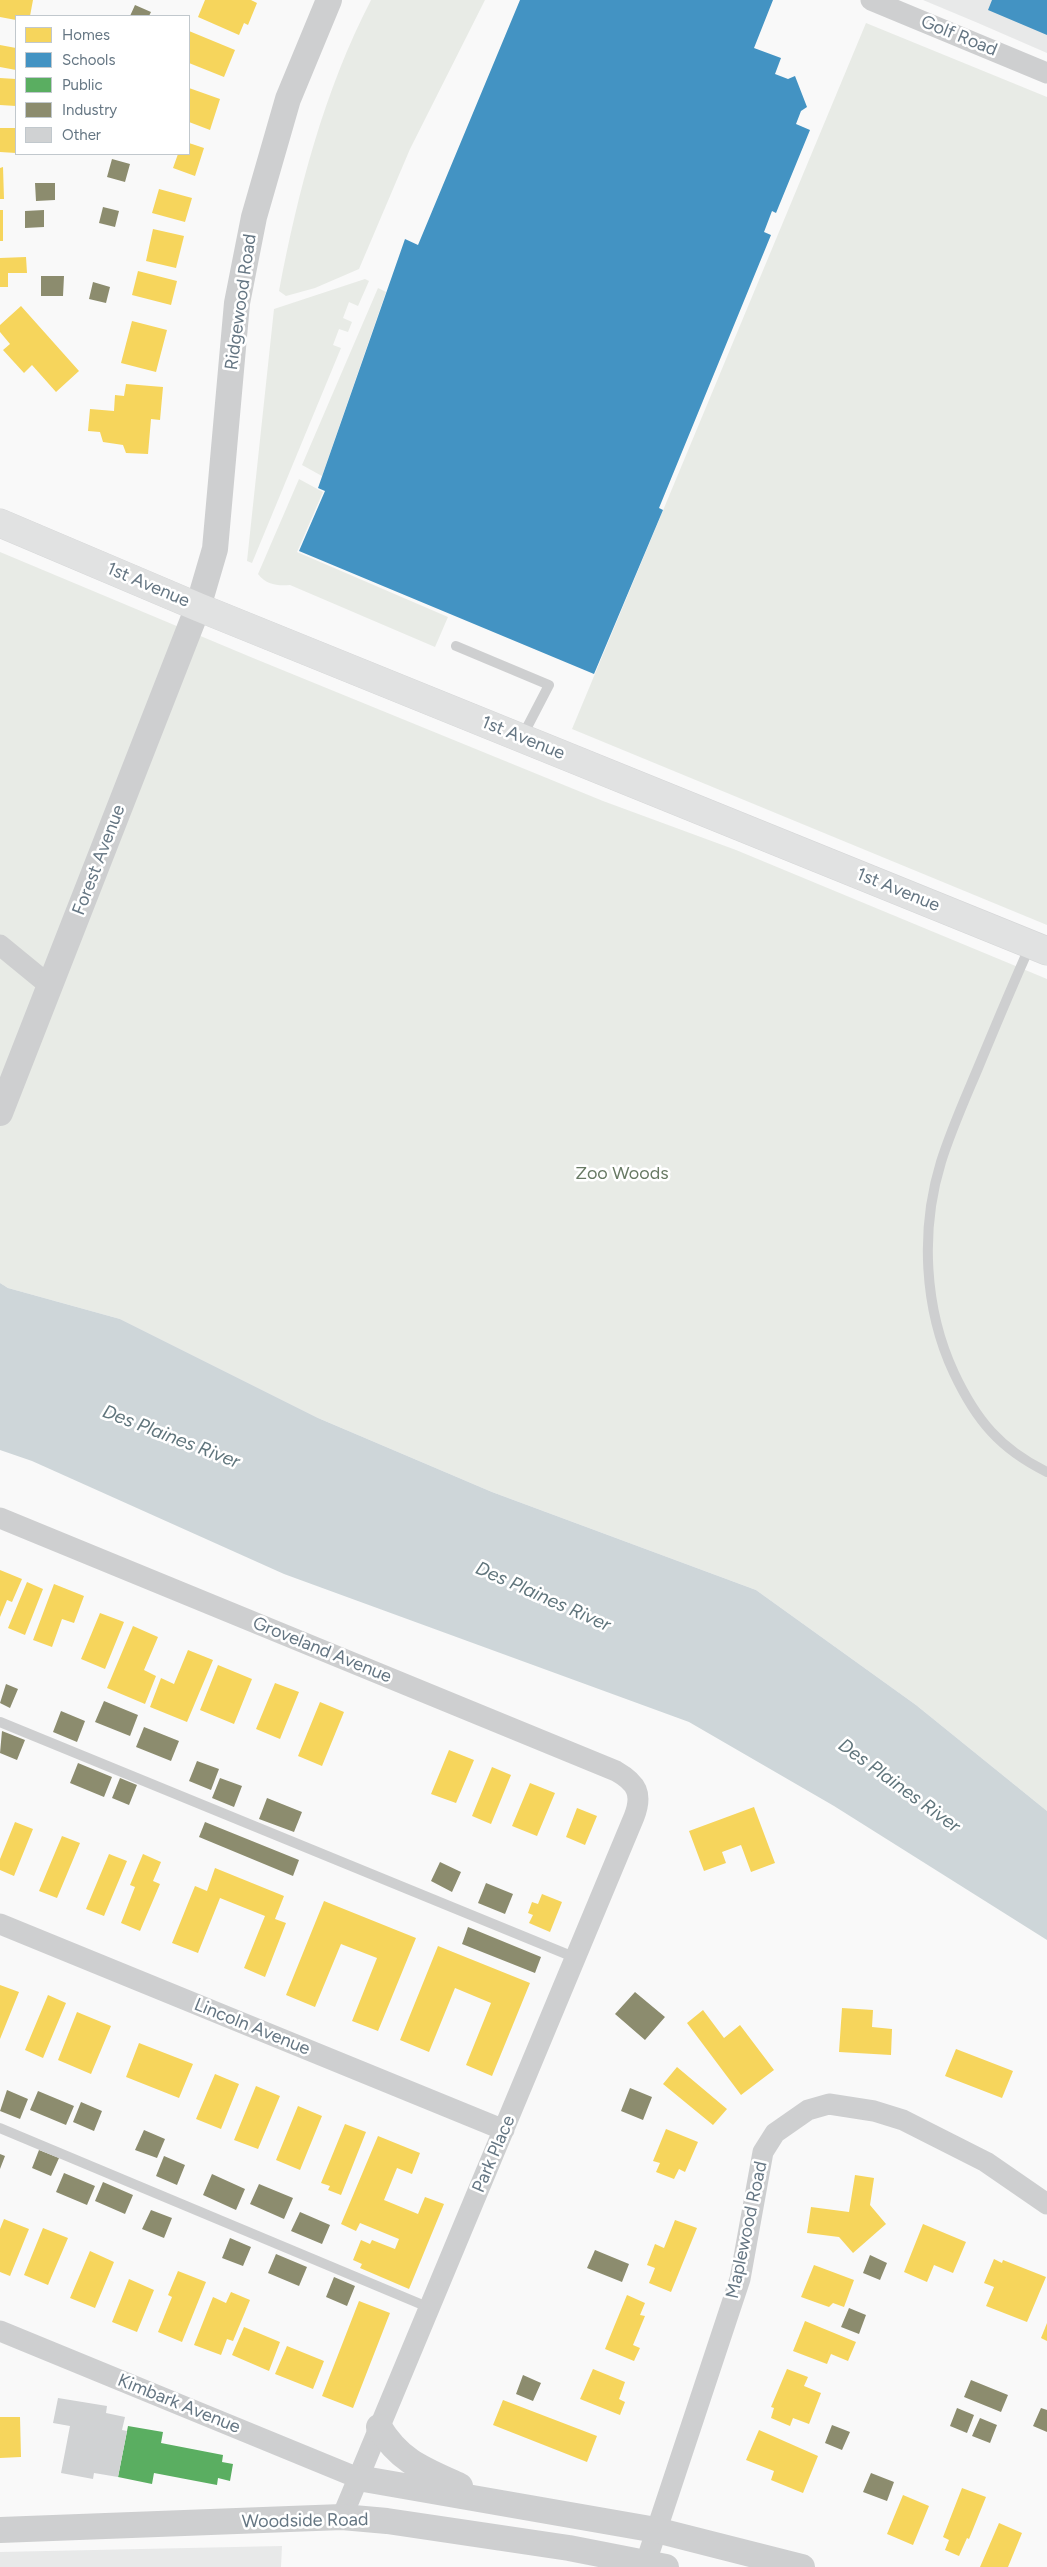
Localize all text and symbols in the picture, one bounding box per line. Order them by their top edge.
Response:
street label: Golf Road [918,11,1000,61]
legend [15,15,190,155]
text: Homes [62,26,110,44]
text: Schools [62,51,115,69]
text: Public [62,76,103,94]
text: Industry [62,101,117,119]
text: Other [62,126,101,144]
street label: Ridgewood Road [221,232,261,372]
street label: 1st Avenue [103,558,193,612]
street label: 1st Avenue [478,712,568,764]
street label: Forest Avenue [68,802,130,918]
street label: 1st Avenue [853,864,943,916]
park label: Zoo Woods [575,1163,669,1185]
water label: Des Plaines River [99,1400,243,1474]
water label: Des Plaines River [472,1557,614,1637]
street label: Groveland Avenue [249,1612,395,1688]
water label: Des Plaines River [834,1734,964,1838]
street label: Lincoln Avenue [191,1994,313,2060]
street label: Park Place [468,2112,520,2196]
street label: Maplewood Road [722,2159,772,2301]
street label: Kimbark Avenue [115,2370,243,2438]
street label: Woodside Road [241,2509,369,2533]

